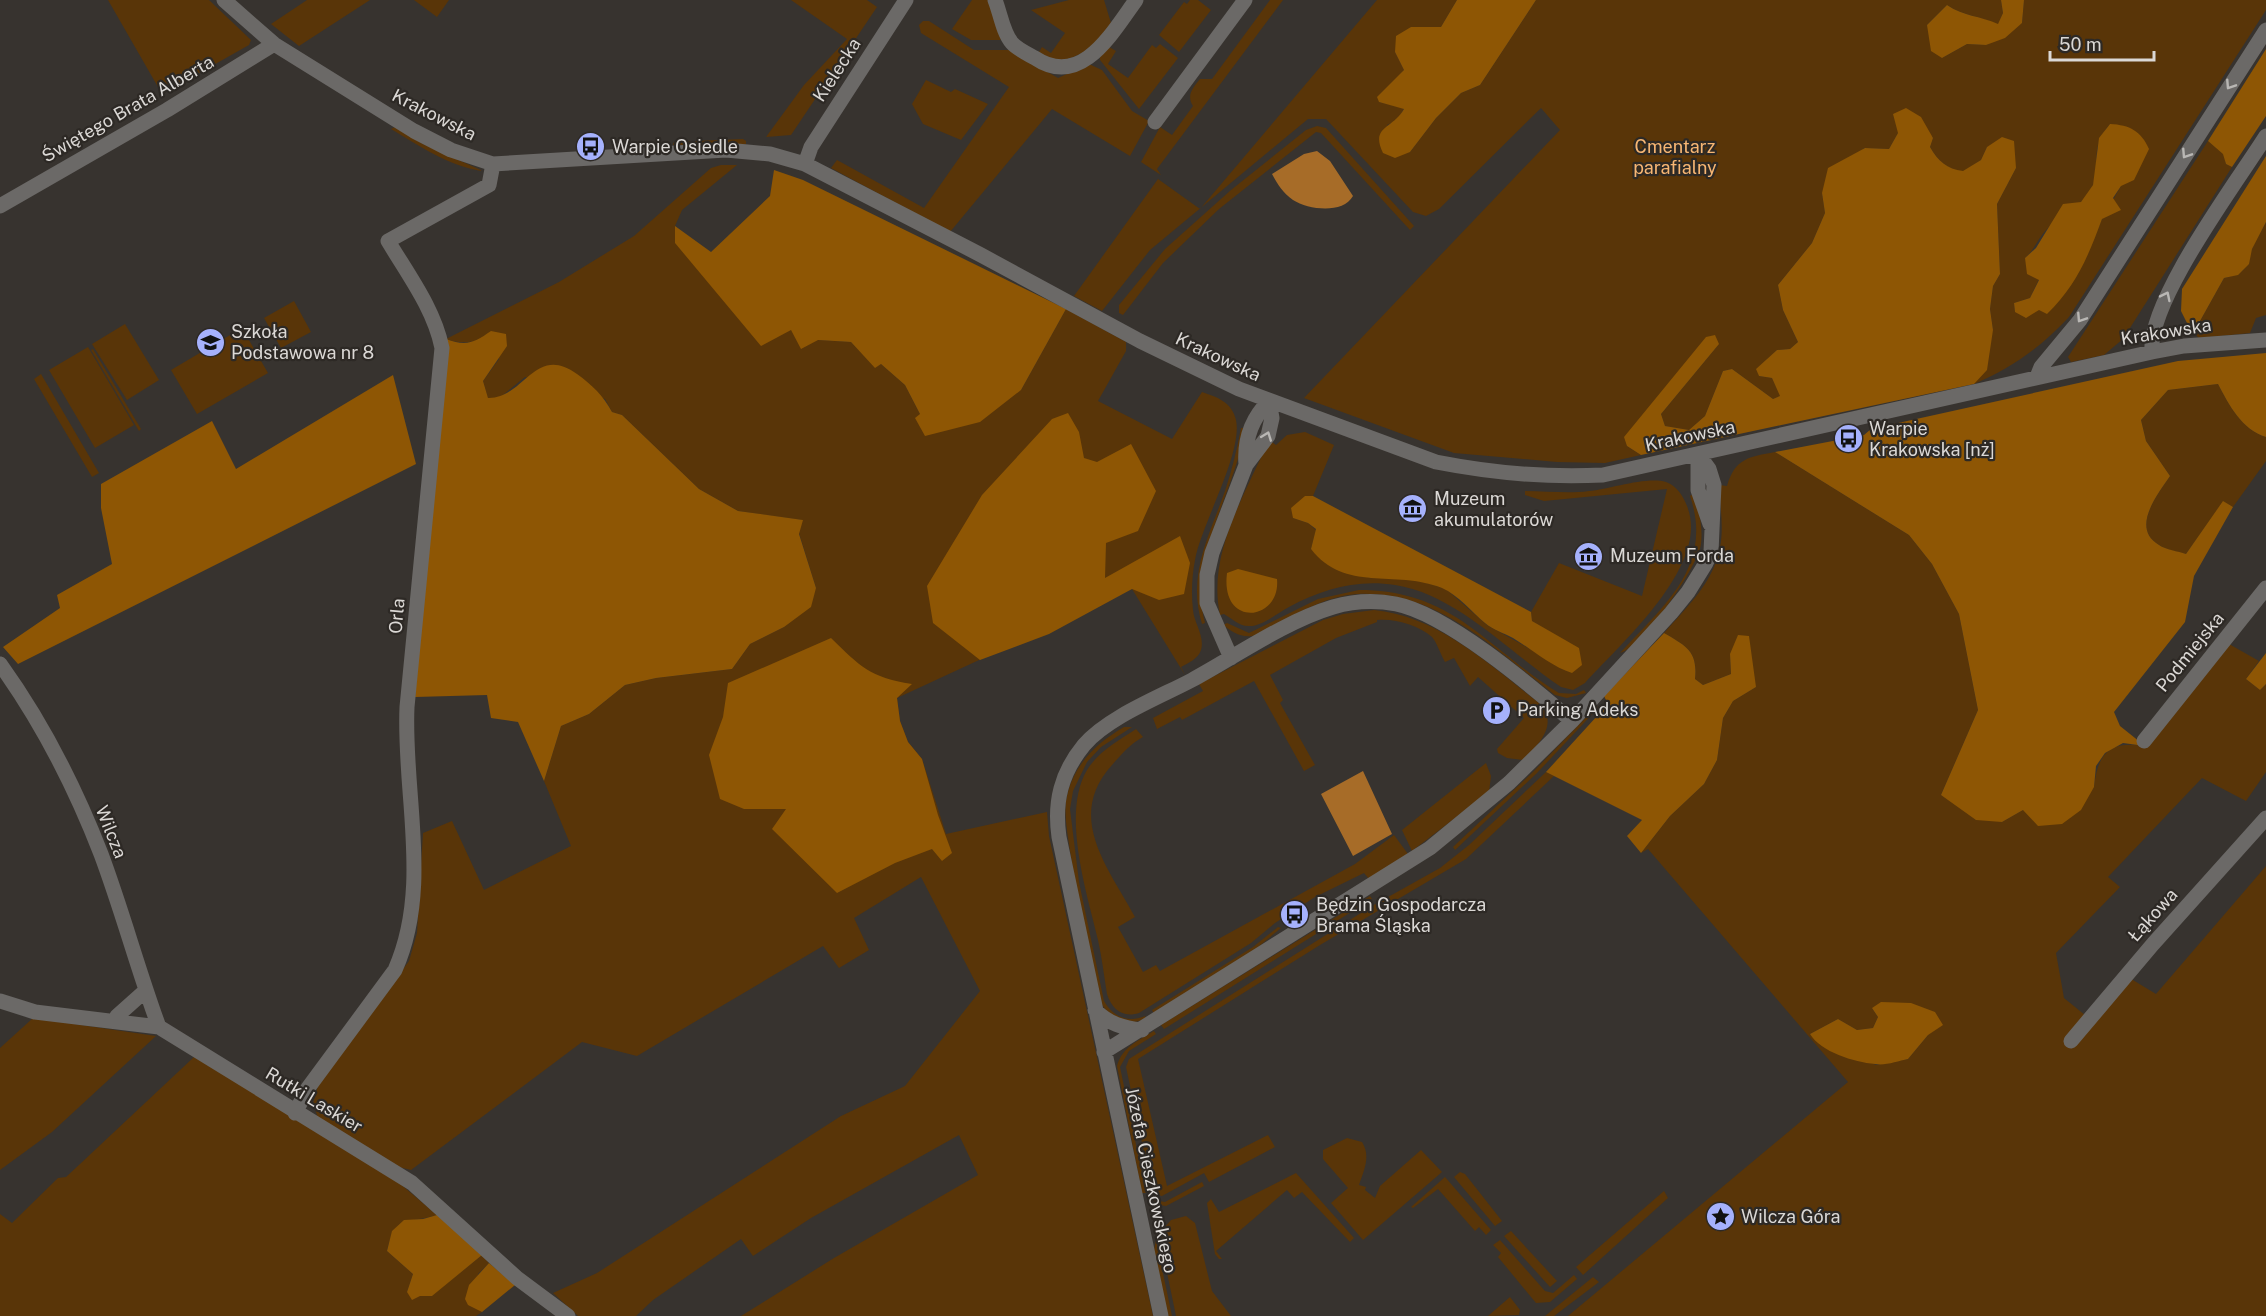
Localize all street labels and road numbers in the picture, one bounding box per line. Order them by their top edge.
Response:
street label: Kielecka [808,34,865,105]
street label: Świętego Brata Alberta [38,50,217,166]
street label: Krakowska [389,84,480,145]
street label: Krakowska [2119,314,2213,349]
street label: Krakowska [1172,328,1264,385]
street label: Krakowska [1643,416,1737,455]
street label: Orla [384,597,409,635]
street label: Podmiejska [2151,608,2228,696]
street label: Wilcza [91,802,132,861]
street label: Łąkowa [2124,884,2182,945]
street label: Rutki Laskier [262,1062,367,1137]
street label: Józefa Cieszkowskiego [1121,1085,1182,1275]

